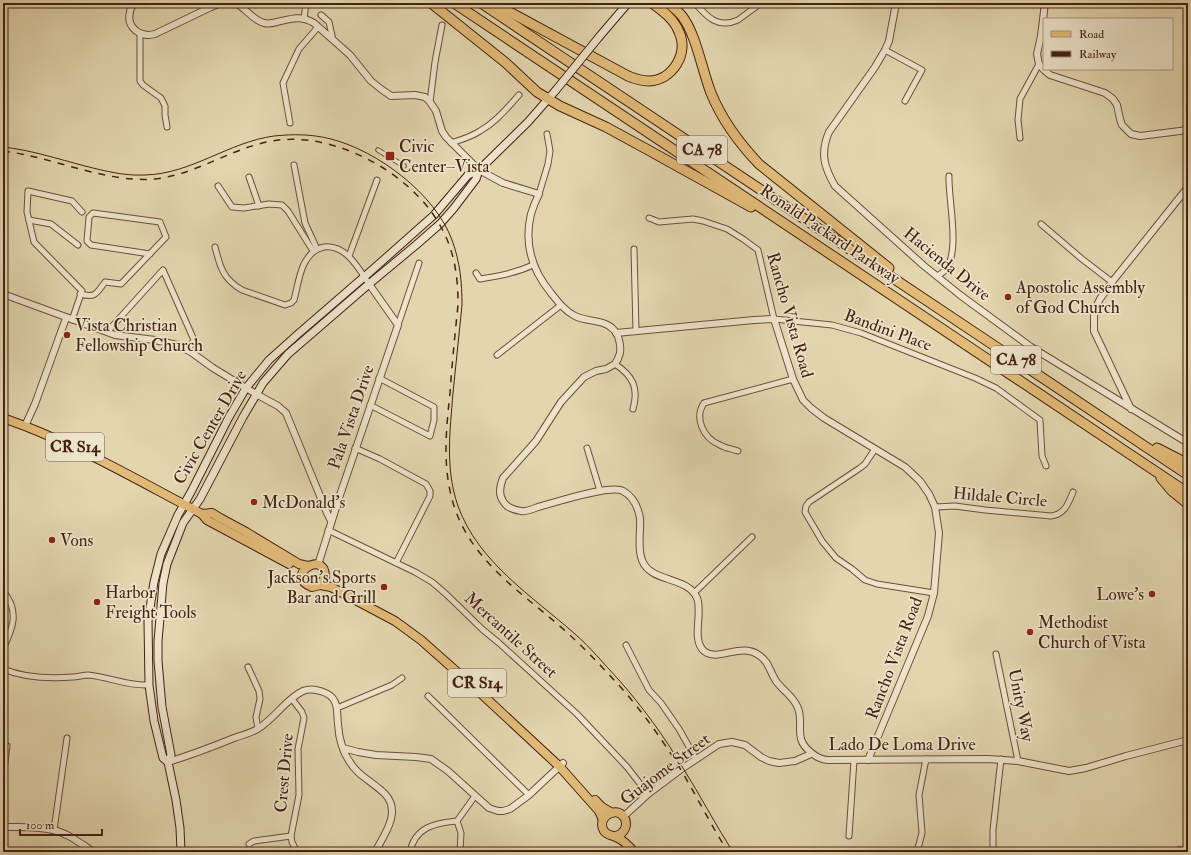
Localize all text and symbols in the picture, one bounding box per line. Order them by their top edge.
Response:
legend [1043,18,1173,70]
text: Road [1079,27,1104,42]
text: Railway [1079,47,1117,62]
place label: Civic Center–Vista [399,136,491,177]
road number: CA 78 [677,136,727,164]
marker: Civic Center–Vista [384,150,396,162]
street label: Ronald Packard Parkway [755,179,904,290]
street label: Hacienda Drive [899,223,995,305]
street label: Rancho Vista Road [762,250,818,381]
place label: Apostolic Assembly of God Church [1015,277,1145,318]
marker: Apostolic Assembly of God Church [1003,292,1013,302]
street label: Bandini Place [841,304,935,356]
place label: Vista Christian Fellowship Church [75,315,203,357]
marker: Vista Christian Fellowship Church [62,330,72,340]
road number: CA 78 [991,346,1041,374]
street label: Pala Vista Drive [323,362,379,472]
street label: Civic Center Drive [169,366,251,488]
road number: CR S14 [46,433,104,461]
street label: Hildale Circle [952,482,1048,512]
place label: McDonald's [262,492,345,513]
marker: McDonald's [249,497,259,507]
place label: Vons [60,530,94,551]
marker: Vons [47,535,57,545]
place label: Jackson's Sports Bar and Grill [267,567,377,608]
place label: Harbor Freight Tools [105,582,196,623]
marker: Jackson's Sports Bar and Grill [379,582,389,592]
place label: Lowe's [1096,584,1144,605]
street label: Mercantile Street [460,588,562,683]
marker: Lowe's [1147,589,1157,599]
street label: Rancho Vista Road [861,593,927,722]
marker: Harbor Freight Tools [92,597,102,607]
place label: Methodist Church of Vista [1038,612,1147,653]
marker: Methodist Church of Vista [1025,627,1035,637]
street label: Unity Way [1003,667,1038,744]
road number: CR S14 [448,669,506,697]
street label: Guajome Street [616,728,714,810]
street label: Crest Drive [270,732,298,814]
street label: Lado De Loma Drive [828,734,976,755]
scale bar [20,811,102,837]
text: 100 m [26,818,55,833]

